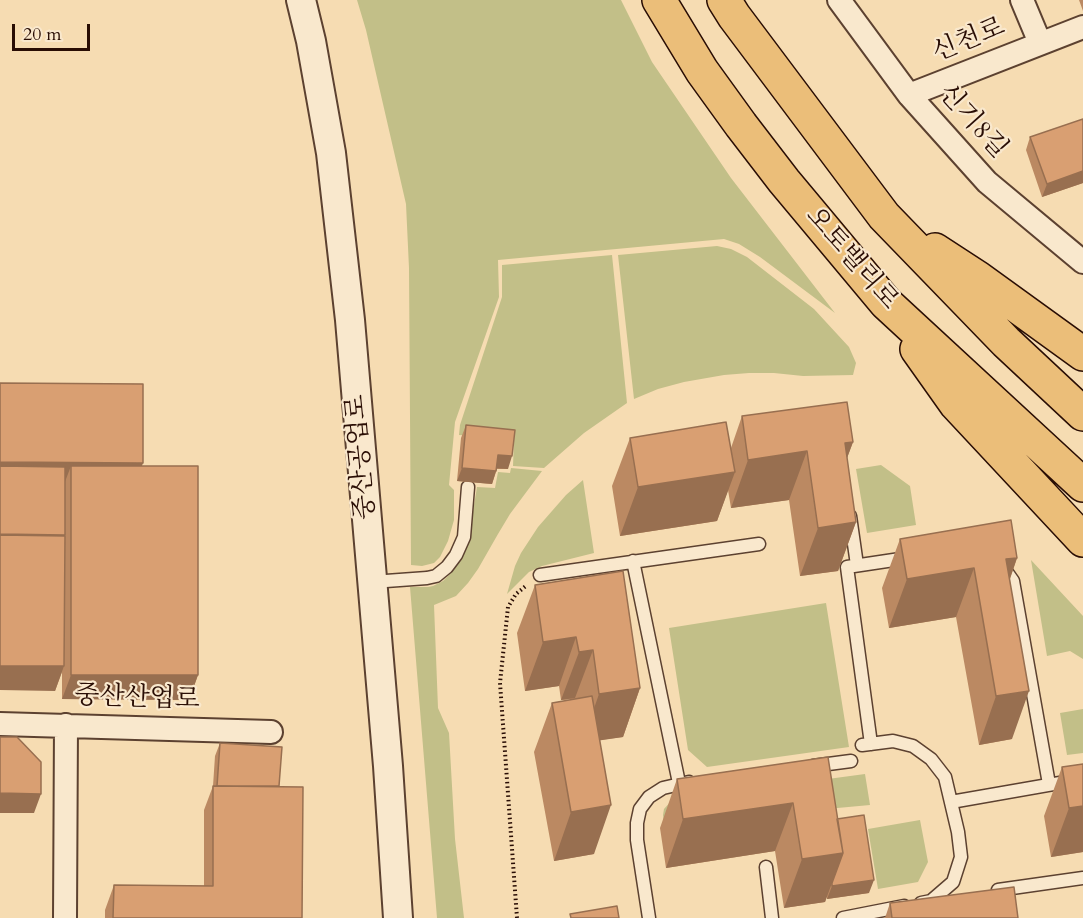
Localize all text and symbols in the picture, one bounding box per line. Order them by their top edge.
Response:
scale bar [15,12,93,50]
street label: 신천로 [928,12,1010,70]
text: 20 m [23,22,62,47]
street label: 신기8길 [931,79,1013,165]
street label: 오토밸리로 [798,201,904,317]
street label: 중산공업로 [341,393,383,521]
street label: 중산산업로 [74,681,200,717]

